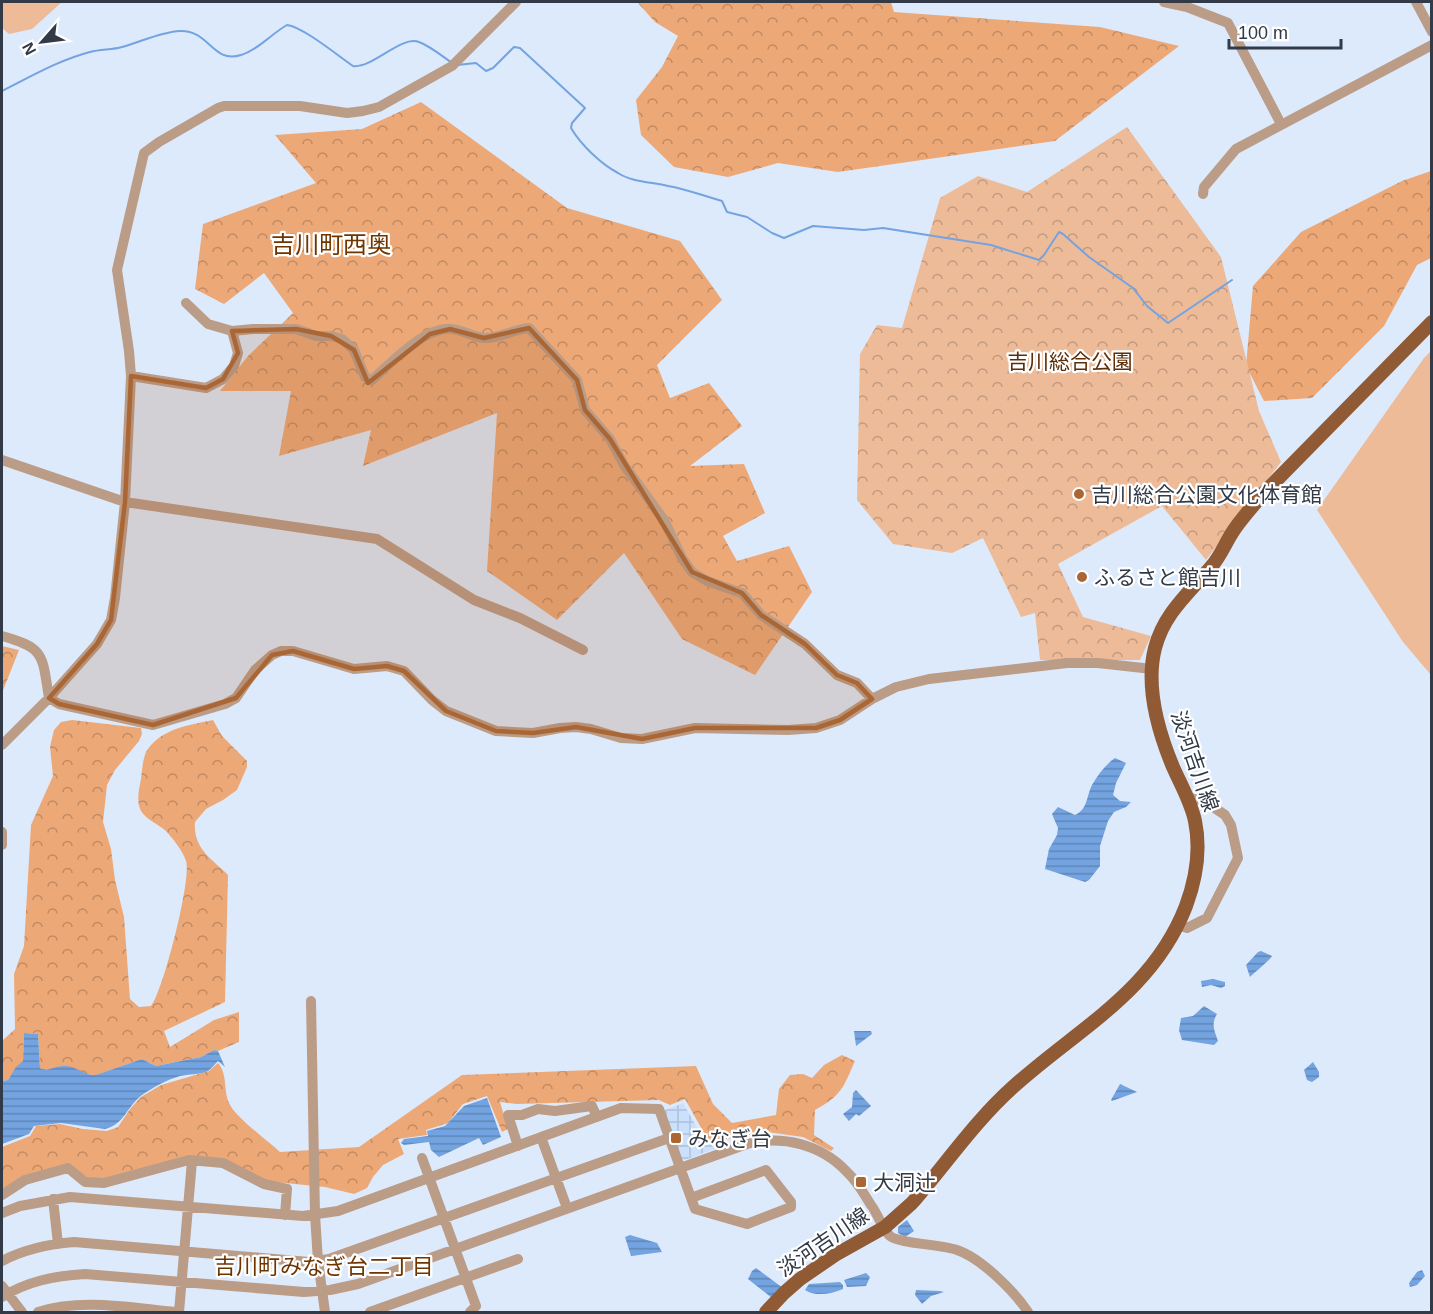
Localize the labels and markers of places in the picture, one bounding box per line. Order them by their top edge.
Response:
place label: 吉川総合公園文化体育館 [1091,483,1322,506]
marker: 吉川総合公園文化体育館 [1072,487,1086,501]
place label: ふるさと館吉川 [1094,566,1241,589]
marker: ふるさと館吉川 [1075,570,1089,584]
place label: みなぎ台 [688,1127,772,1150]
marker: みなぎ台 [669,1131,683,1145]
place label: 大洞辻 [873,1171,936,1194]
marker: 大洞辻 [854,1175,868,1189]

